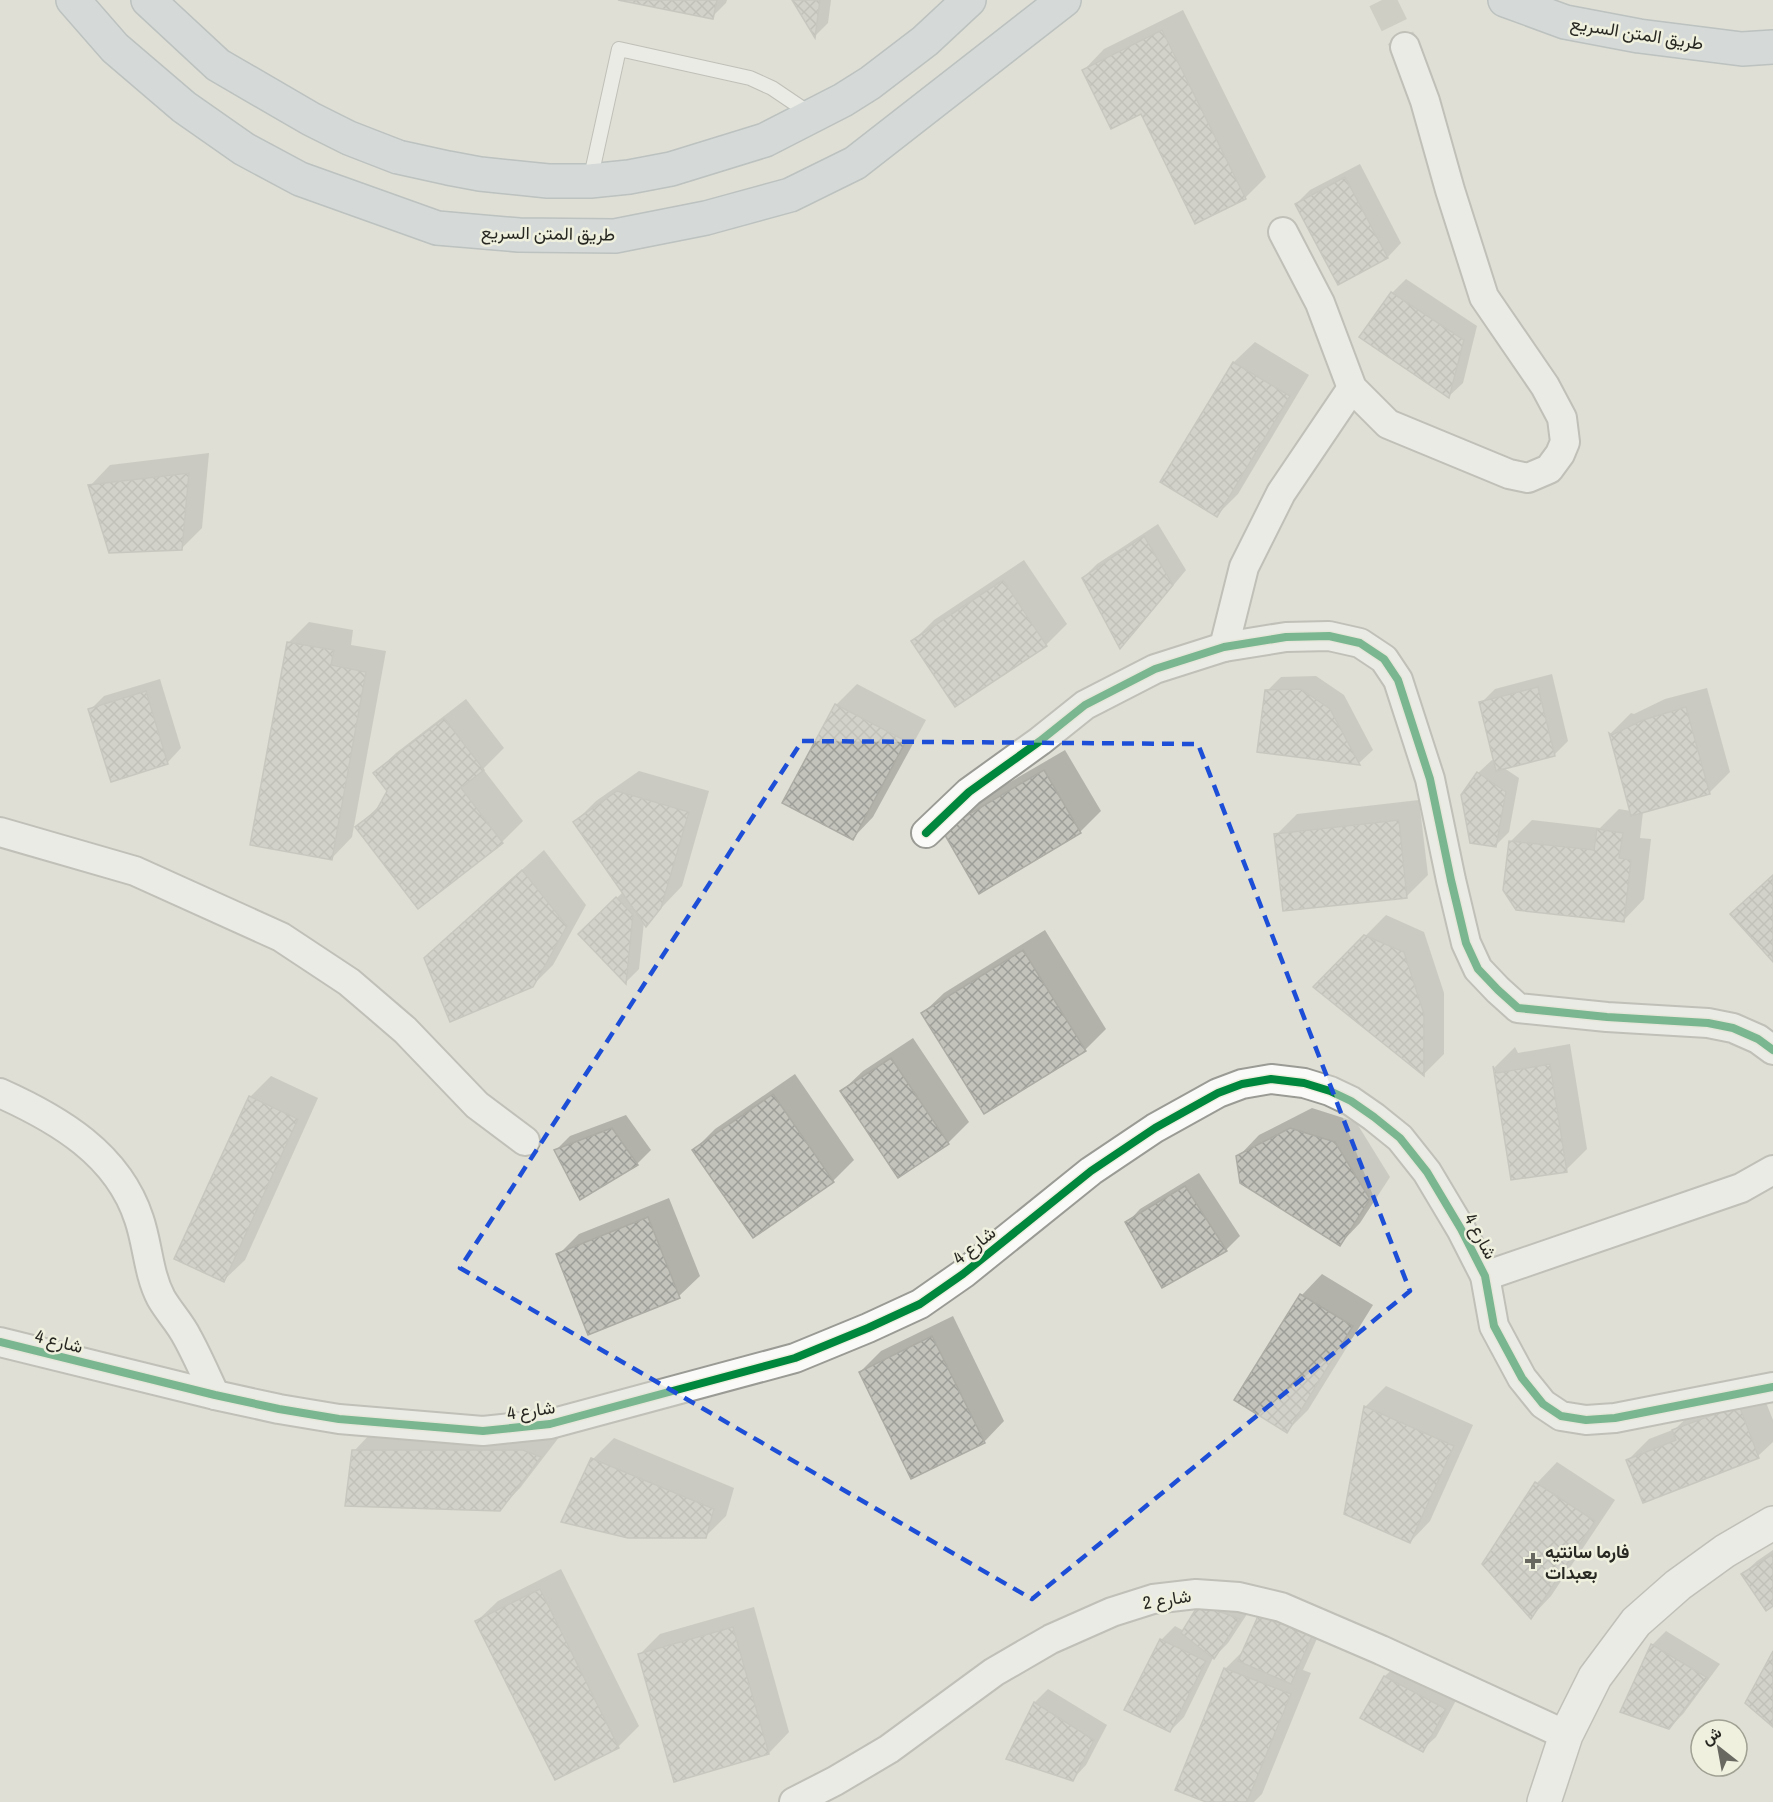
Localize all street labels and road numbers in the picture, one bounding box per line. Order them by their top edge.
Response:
street label: طريق المتن السريع [1569,10,1705,56]
street label: طريق المتن السريع [481,219,615,247]
street label: شارع 4 [1459,1209,1503,1263]
street label: شارع 4 [947,1220,1001,1270]
street label: شارع 4 [32,1323,86,1359]
street label: شارع 4 [505,1394,557,1426]
street label: شارع 2 [1141,1583,1193,1615]

